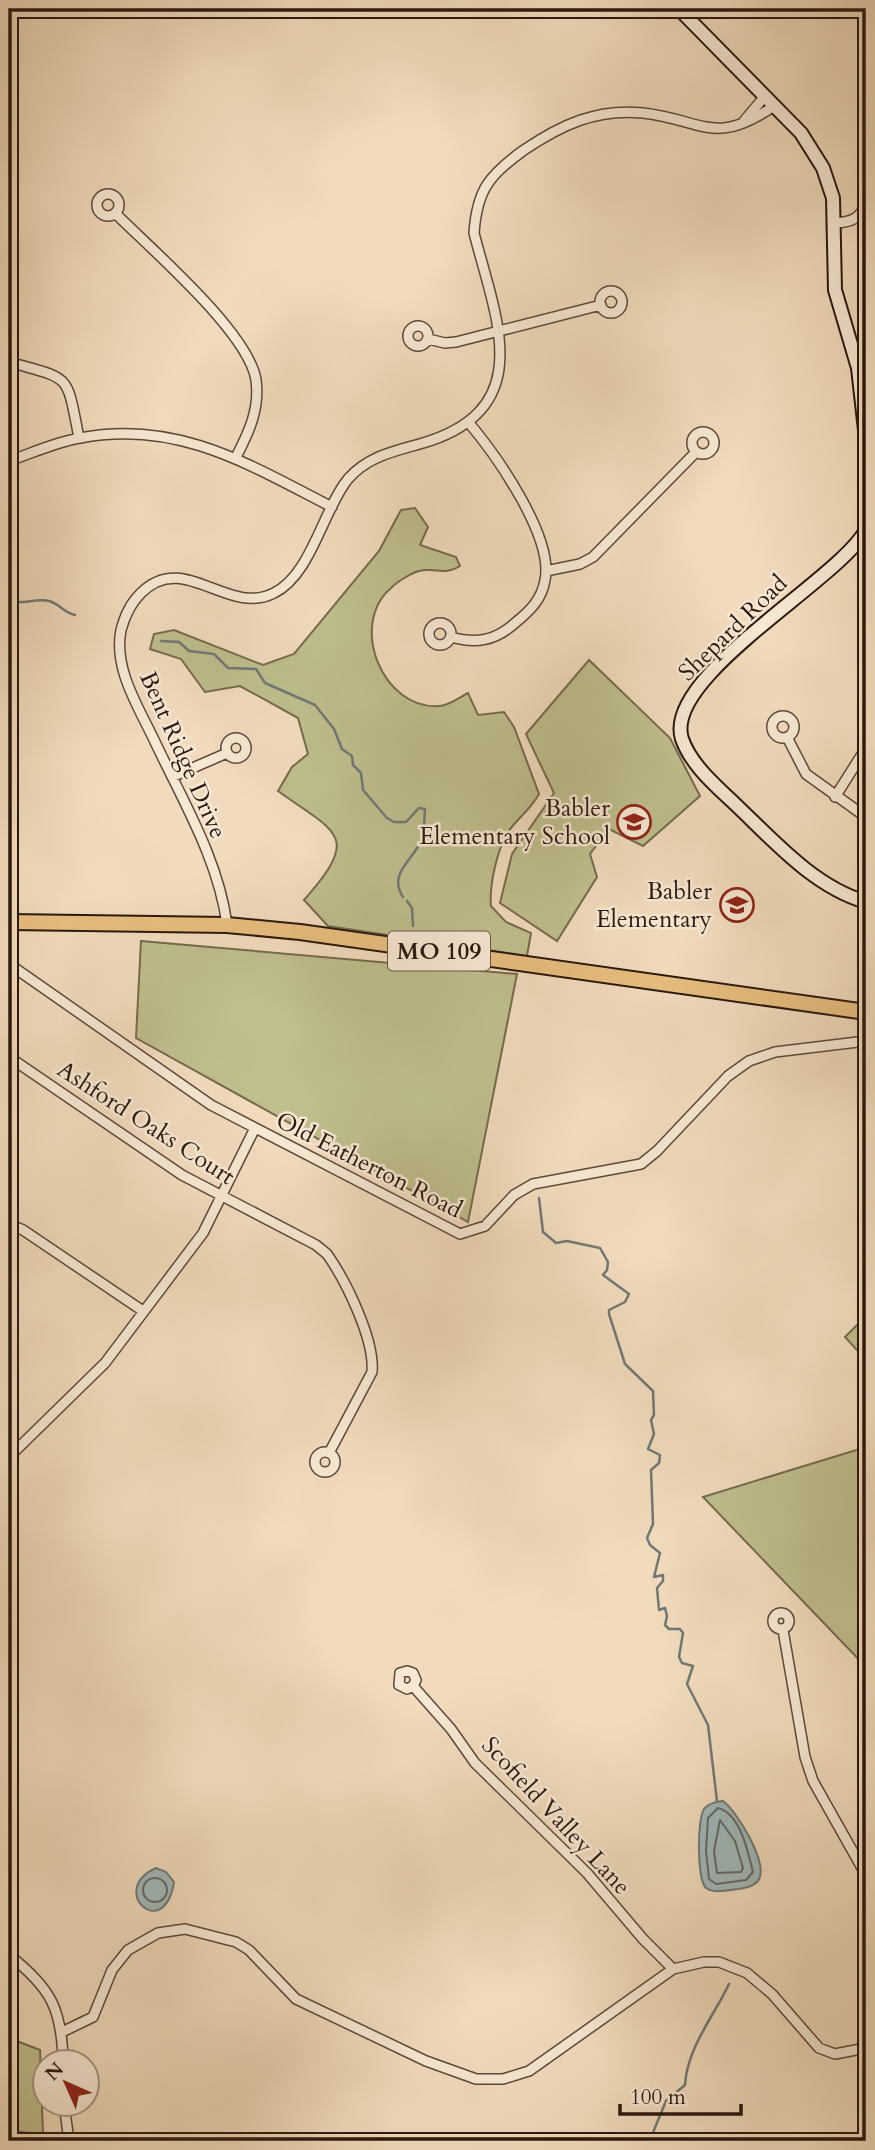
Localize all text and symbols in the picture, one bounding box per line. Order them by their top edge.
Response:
street label: Shepard Road [671,567,795,688]
street label: Bent Ridge Drive [131,666,235,844]
place label: Babler Elementary School [419,792,610,853]
school or university icon: Babler Elementary School [615,803,653,841]
place label: Babler Elementary [596,875,712,936]
school or university icon: Babler Elementary [718,886,756,924]
road number: MO 109 [388,932,490,970]
street label: Ashford Oaks Court [51,1053,242,1193]
street label: Old Eatherton Road [270,1104,468,1226]
street label: Scofield Valley Lane [474,1730,638,1902]
north arrow [32,2048,102,2118]
text: N [40,2056,70,2087]
scale bar [620,2073,740,2117]
text: 100 m [630,2083,686,2112]

